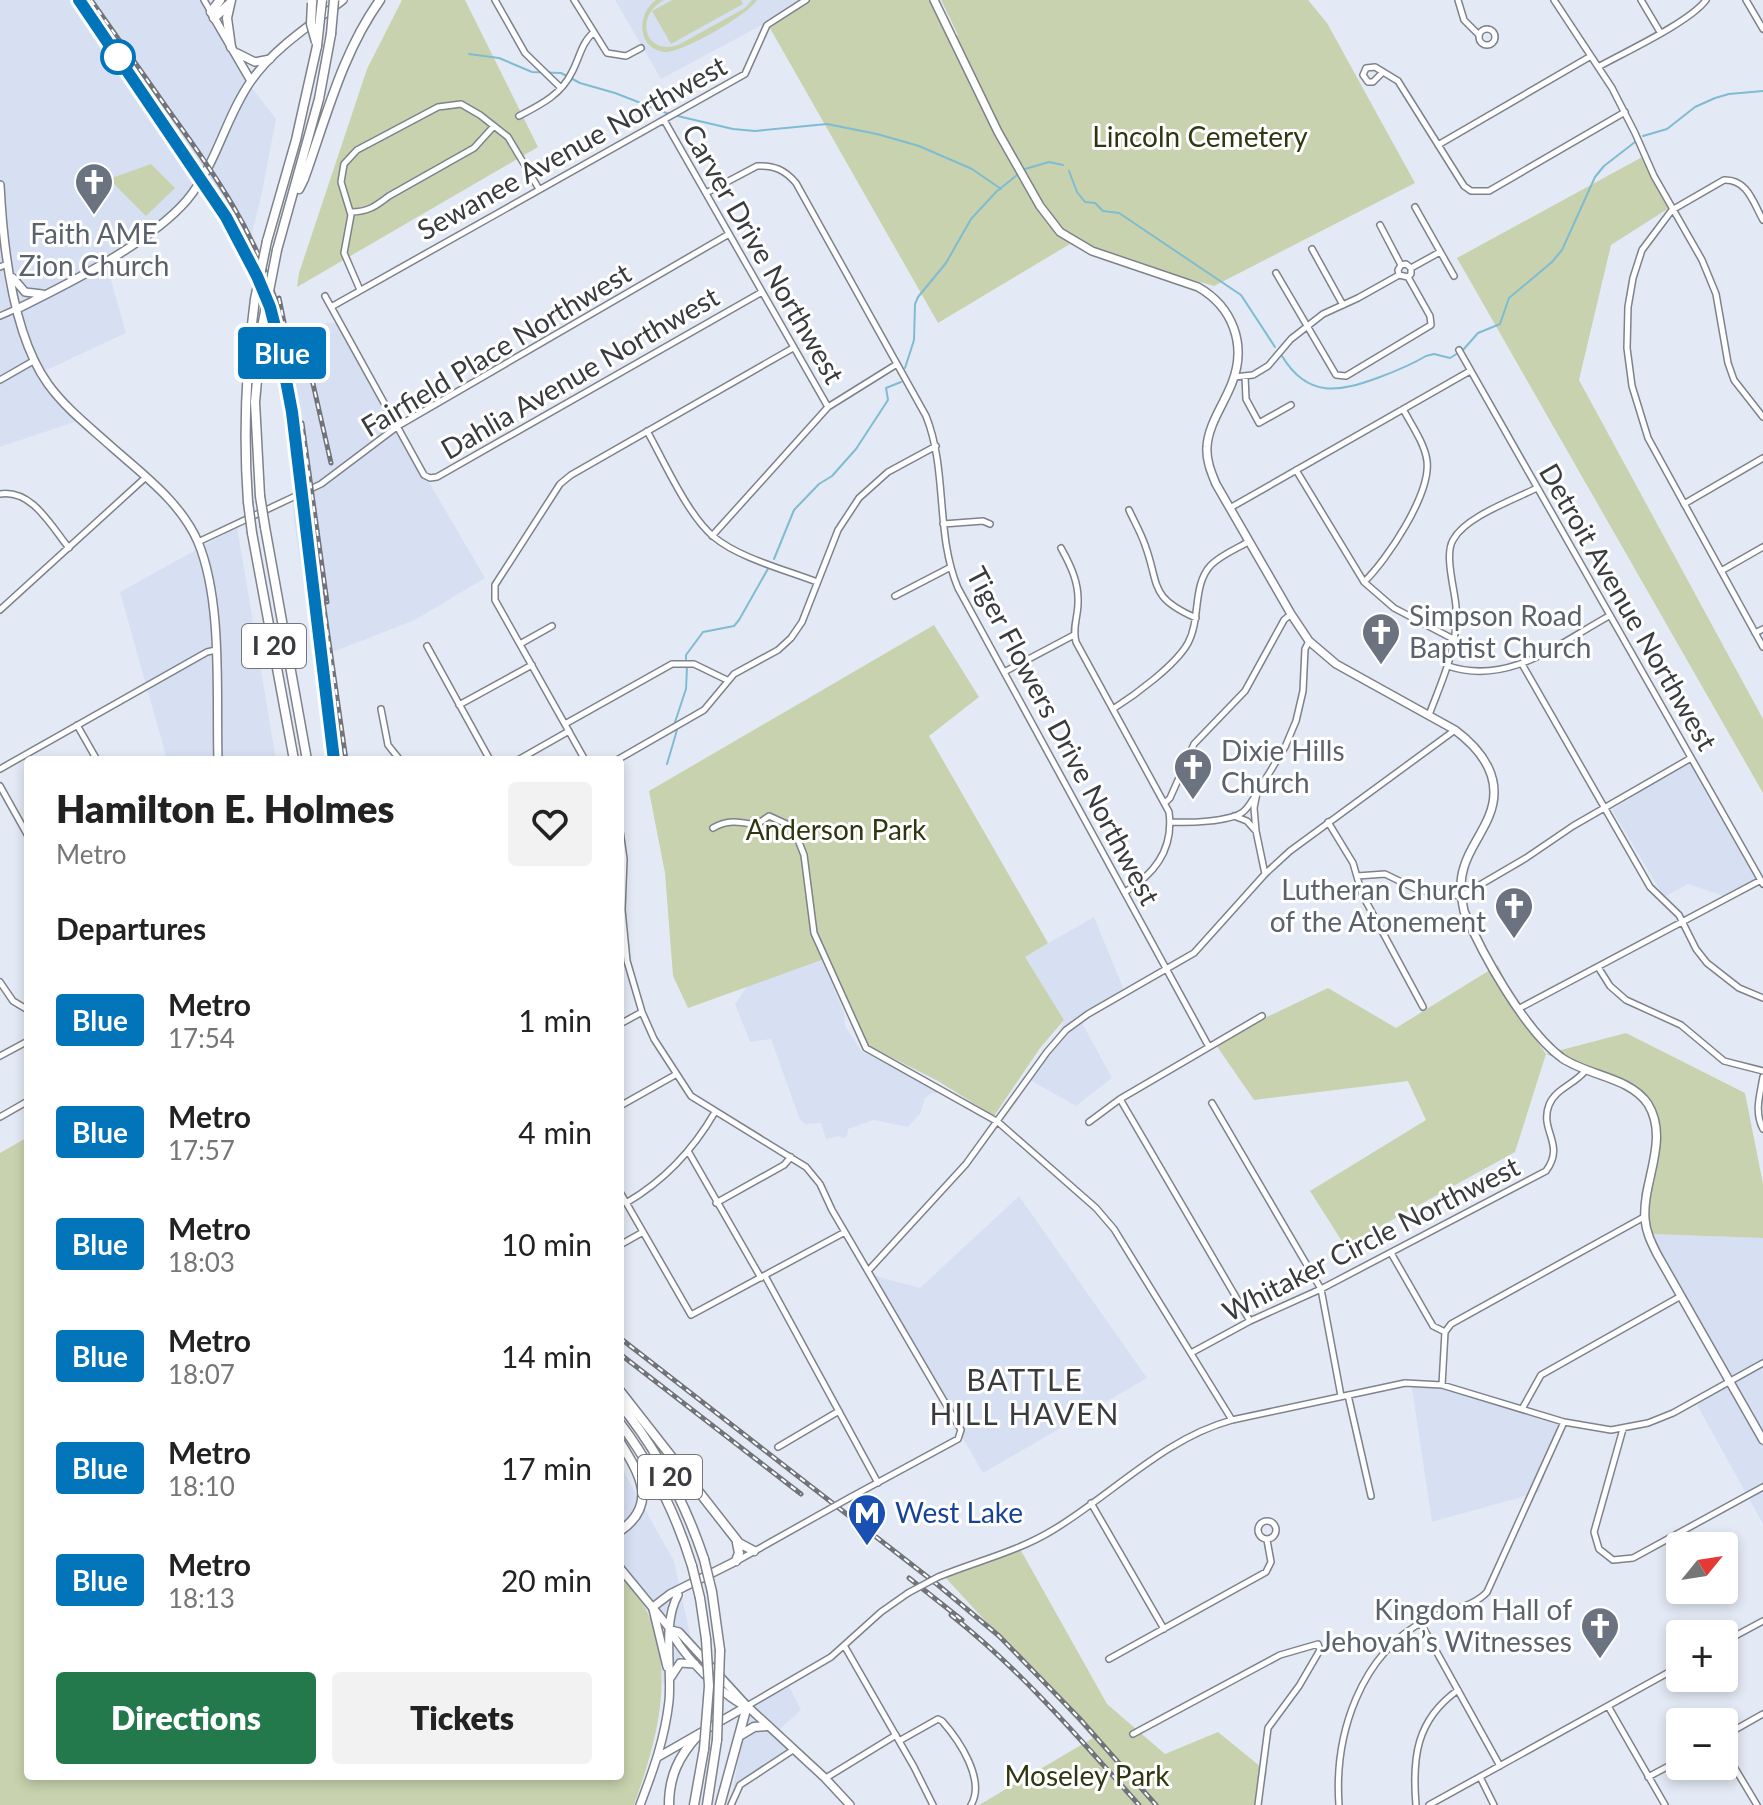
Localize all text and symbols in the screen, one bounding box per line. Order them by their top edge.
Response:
unlabelled marker [101,40,135,74]
street label: Sewanee Avenue Northwest [411,48,732,246]
street label: Carver Drive Northwest [676,118,852,389]
park label: Lincoln Cemetery [1092,119,1308,153]
church icon: Faith AME Zion Church [73,161,115,216]
place label: Faith AME Zion Church [19,216,169,282]
street label: Fairfield Place Northwest [354,255,637,443]
street label: Dahlia Avenue Northwest [435,279,724,466]
line badge: Blue [226,327,338,379]
text: Blue [254,336,310,370]
street label: Detroit Avenue Northwest [1533,457,1725,756]
street label: Tiger Flowers Drive Northwest [960,561,1168,910]
place label: Simpson Road Baptist Church [1409,598,1591,664]
church icon: Simpson Road Baptist Church [1360,611,1402,666]
road number: I 20 [242,624,306,668]
place label: Dixie Hills Church [1221,733,1345,799]
church icon: Dixie Hills Church [1172,746,1214,801]
button: heart [508,782,592,866]
text: Hamilton E. Holmes [56,785,394,831]
park label: Anderson Park [746,812,927,846]
text: Metro [56,838,126,870]
place label: Lutheran Church of the Atonement [1270,872,1486,938]
church icon: Lutheran Church of the Atonement [1493,885,1535,940]
text: Departures [56,910,206,946]
text: Metro [168,986,251,1022]
text: 1 min [518,1002,592,1038]
text: Blue [72,1003,128,1037]
text: 17:54 [168,1022,235,1054]
text: Metro [168,1098,251,1134]
text: 4 min [518,1114,592,1150]
text: Blue [72,1115,128,1149]
text: 17:57 [168,1134,235,1166]
street label: Whitaker Circle Northwest [1217,1148,1525,1328]
text: Metro [168,1210,251,1246]
text: 10 min [501,1226,592,1262]
text: Blue [72,1227,128,1261]
text: 18:03 [168,1246,235,1278]
text: Metro [168,1322,251,1358]
text: 14 min [501,1338,592,1374]
text: Blue [72,1339,128,1373]
text: 18:07 [168,1358,235,1390]
district label: BATTLE HILL HAVEN [929,1361,1121,1431]
text: Metro [168,1434,251,1470]
text: 17 min [501,1450,592,1486]
text: Blue [72,1451,128,1485]
road number: I 20 [638,1455,702,1499]
text: 18:10 [168,1470,235,1502]
metro station icon: West Lake [846,1492,888,1547]
place label: West Lake [895,1495,1023,1529]
north arrow [1666,1532,1738,1604]
map controls [1666,1532,1738,1780]
text: Metro [168,1546,251,1582]
text: 20 min [501,1562,592,1598]
text: Blue [72,1563,128,1597]
text: 18:13 [168,1582,235,1614]
place label: Kingdom Hall of Jehovah’s Witnesses [1320,1592,1572,1658]
church icon: Kingdom Hall of Jehovah’s Witnesses [1579,1605,1621,1660]
button: + [1666,1620,1738,1692]
button: Directions [56,1672,316,1764]
button: Tickets [332,1672,592,1764]
button: − [1666,1708,1738,1780]
park label: Moseley Park [1005,1758,1170,1792]

